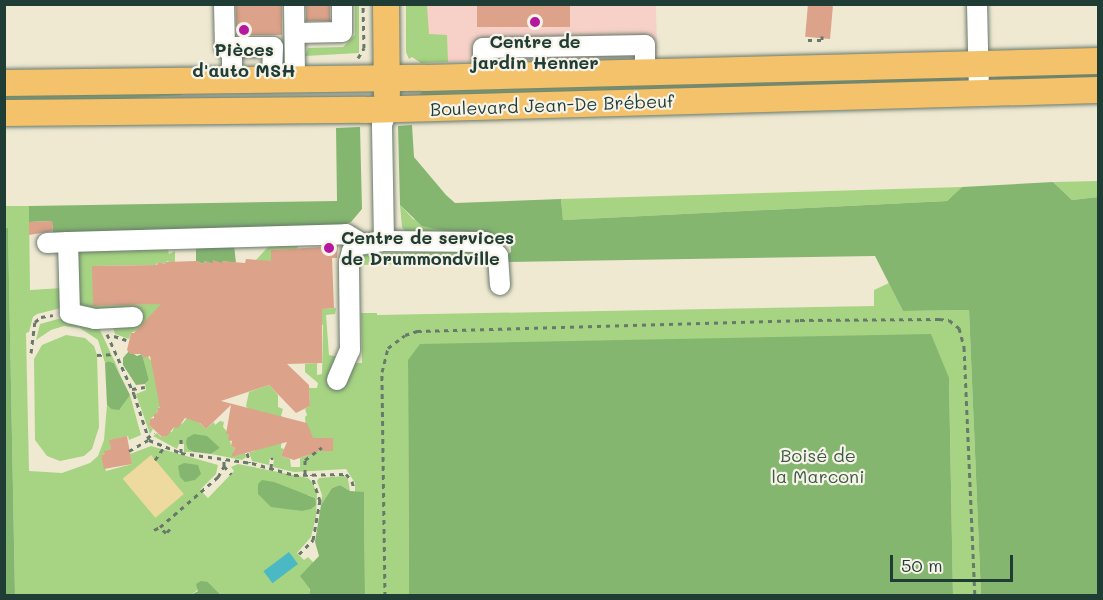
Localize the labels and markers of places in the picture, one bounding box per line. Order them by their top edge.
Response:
marker: Centre de jardin Henner [528,15,542,29]
marker: Pièces d'auto MSH [237,23,251,37]
place label: Centre de jardin Henner [471,31,599,74]
place label: Pièces d'auto MSH [192,39,296,82]
place label: Centre de services de Drummondville [341,227,514,270]
marker: Centre de services de Drummondville [322,241,336,255]

